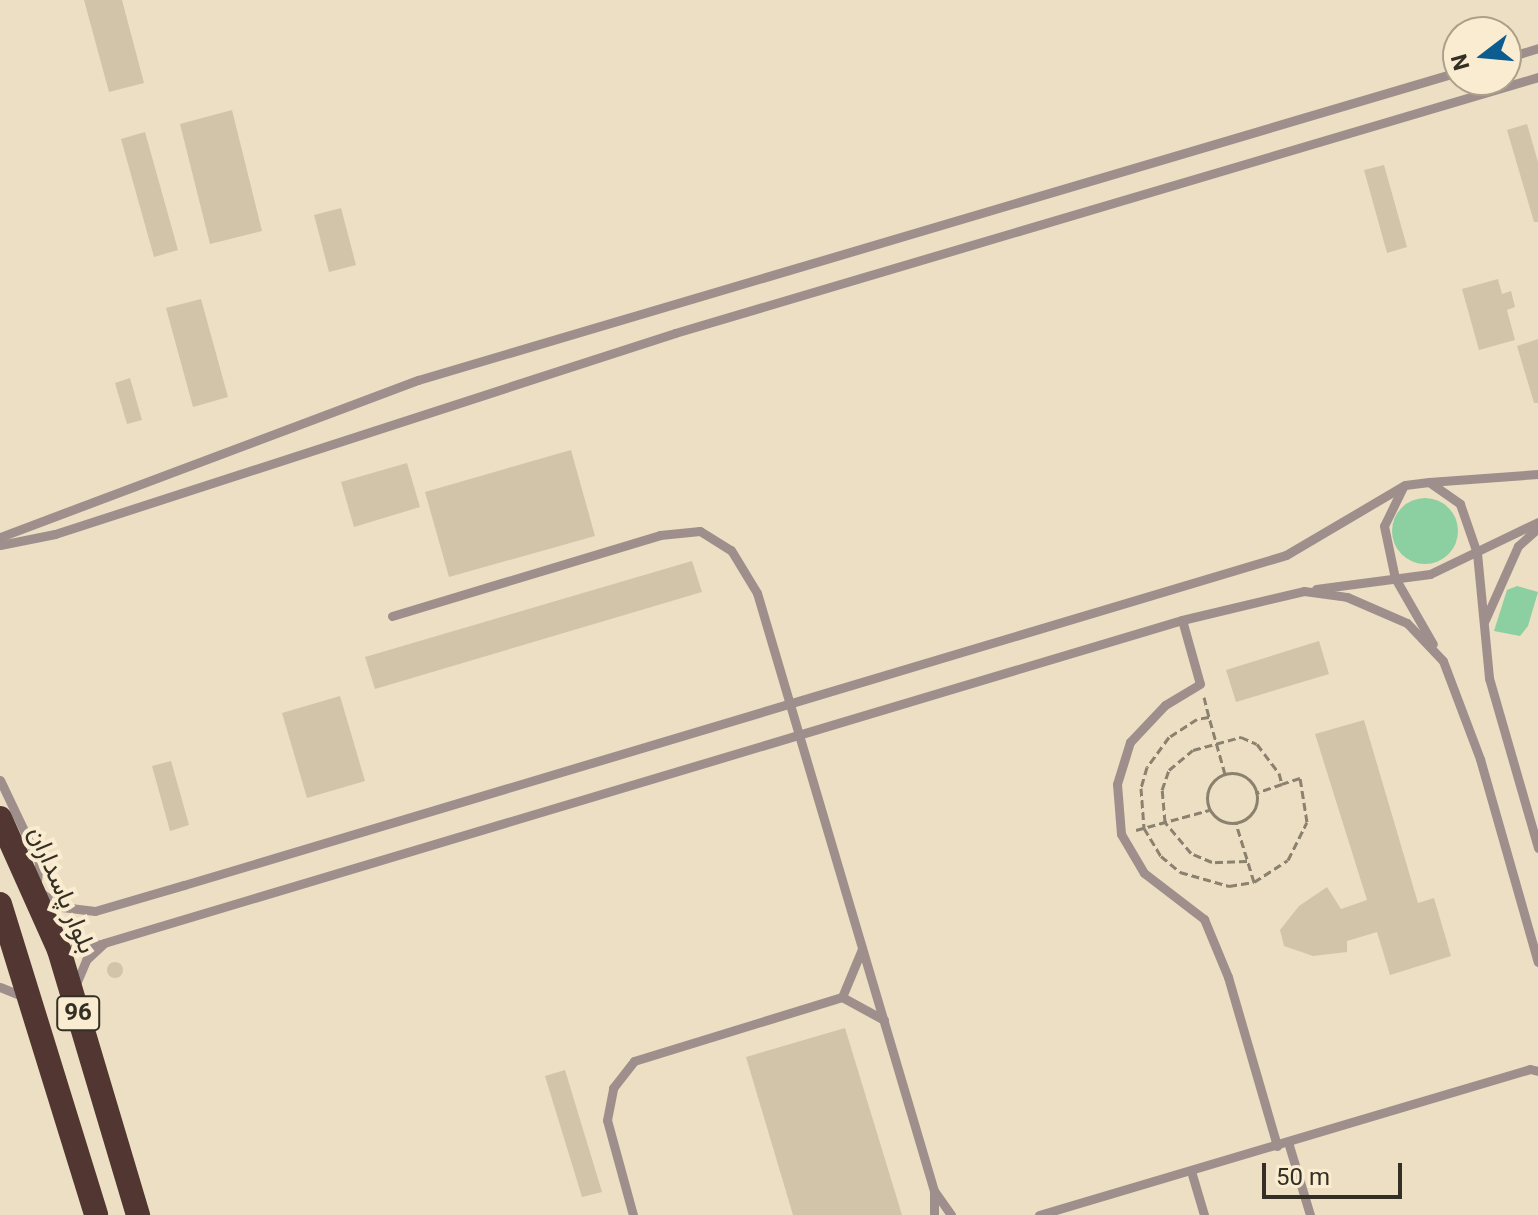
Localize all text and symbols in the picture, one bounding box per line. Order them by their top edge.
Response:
north arrow [1442,16,1522,96]
text: N [1446,51,1475,73]
street label: بلوار پاسداران [21,822,103,958]
road number: 96 [56,993,100,1033]
scale bar [1266,1147,1406,1197]
text: 50 m [1276,1163,1330,1191]

